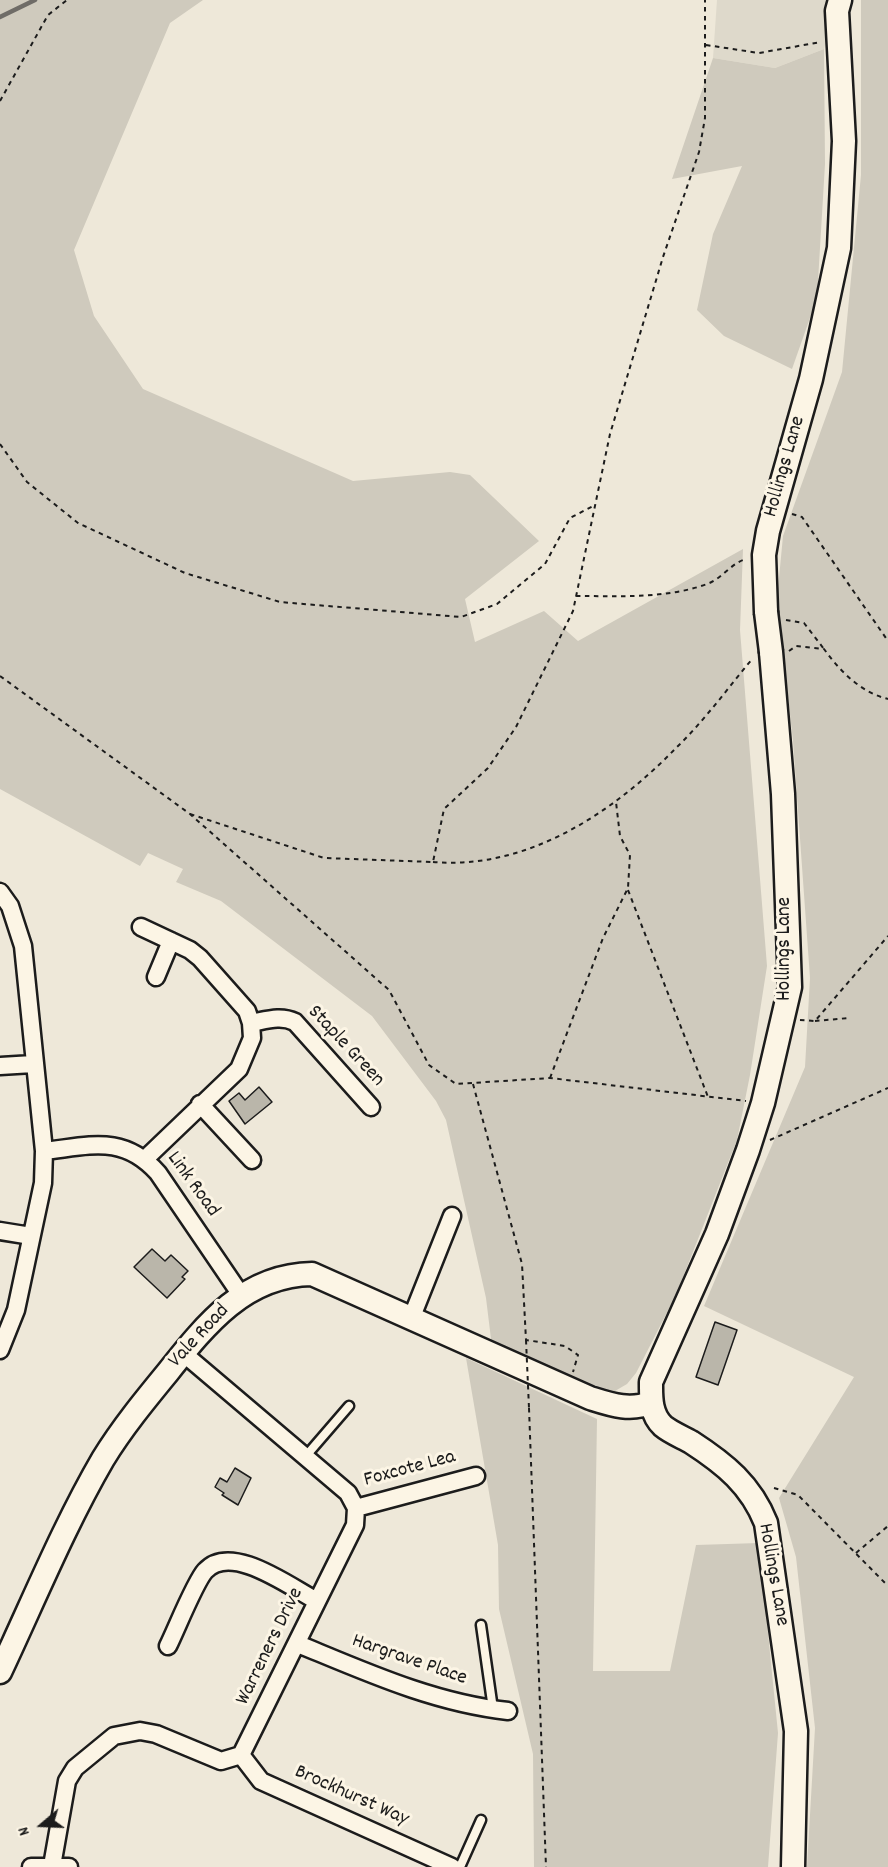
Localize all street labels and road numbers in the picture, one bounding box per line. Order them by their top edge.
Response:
street label: Hollings Lane [760,414,812,520]
street label: Hollings Lane [773,897,799,1001]
street label: Staple Green [301,1001,389,1093]
street label: Link Road [160,1147,224,1223]
street label: Vale Road [164,1300,236,1374]
street label: Foxcote Lea [361,1446,459,1494]
street label: Hollings Lane [751,1522,793,1628]
street label: Warreners Drive [232,1584,310,1710]
street label: Hargrave Place [348,1630,470,1692]
street label: Brockhurst Way [290,1761,412,1833]

